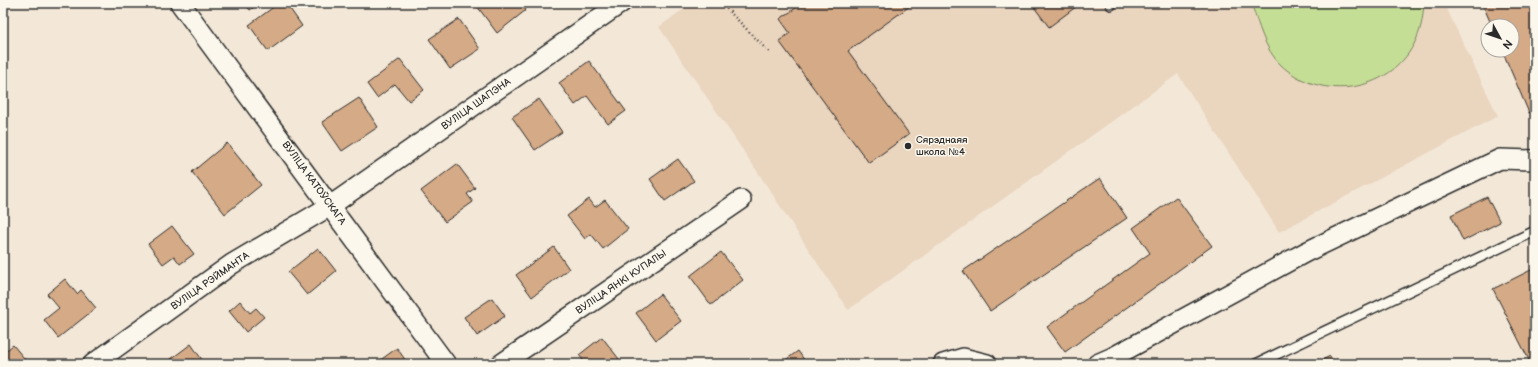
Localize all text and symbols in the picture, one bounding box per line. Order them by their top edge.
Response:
north arrow [1480,18,1520,58]
text: N [1500,37,1515,51]
street label: ВУЛІЦА ШАПЭНА [439,75,514,132]
place label: Сярэднаяя школа №4 [916,134,968,158]
street label: ВУЛІЦА КАТОЎСКАГА [280,139,349,228]
marker: Сярэднаяя школа №4 [903,141,913,151]
street label: ВУЛІЦА ЯНКІ КУПАЛЫ [573,247,669,317]
street label: ВУЛІЦА РЭЙМАНТА [169,249,252,313]

